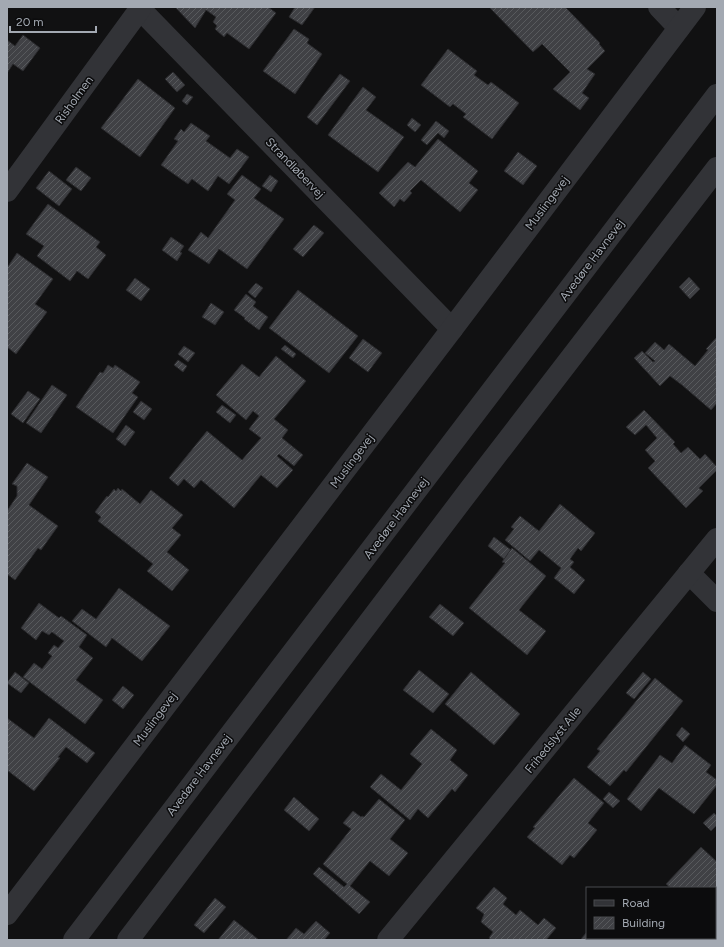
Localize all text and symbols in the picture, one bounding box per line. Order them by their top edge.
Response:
scale bar [10,8,96,34]
text: 20 m [16,15,44,29]
street label: Risholmen [52,73,96,127]
street label: Strandløbervej [263,135,327,201]
street label: Muslingevej [522,173,572,233]
street label: Avedøre Havnevej [557,216,627,304]
street label: Muslingevej [327,431,377,491]
street label: Avedøre Havnevej [361,474,431,562]
street label: Muslingevej [130,689,180,749]
street label: Frihedslyst Alle [522,704,584,776]
street label: Avedøre Havnevej [164,731,234,819]
legend [586,887,716,939]
text: Road [622,896,650,910]
text: Building [622,916,665,930]

